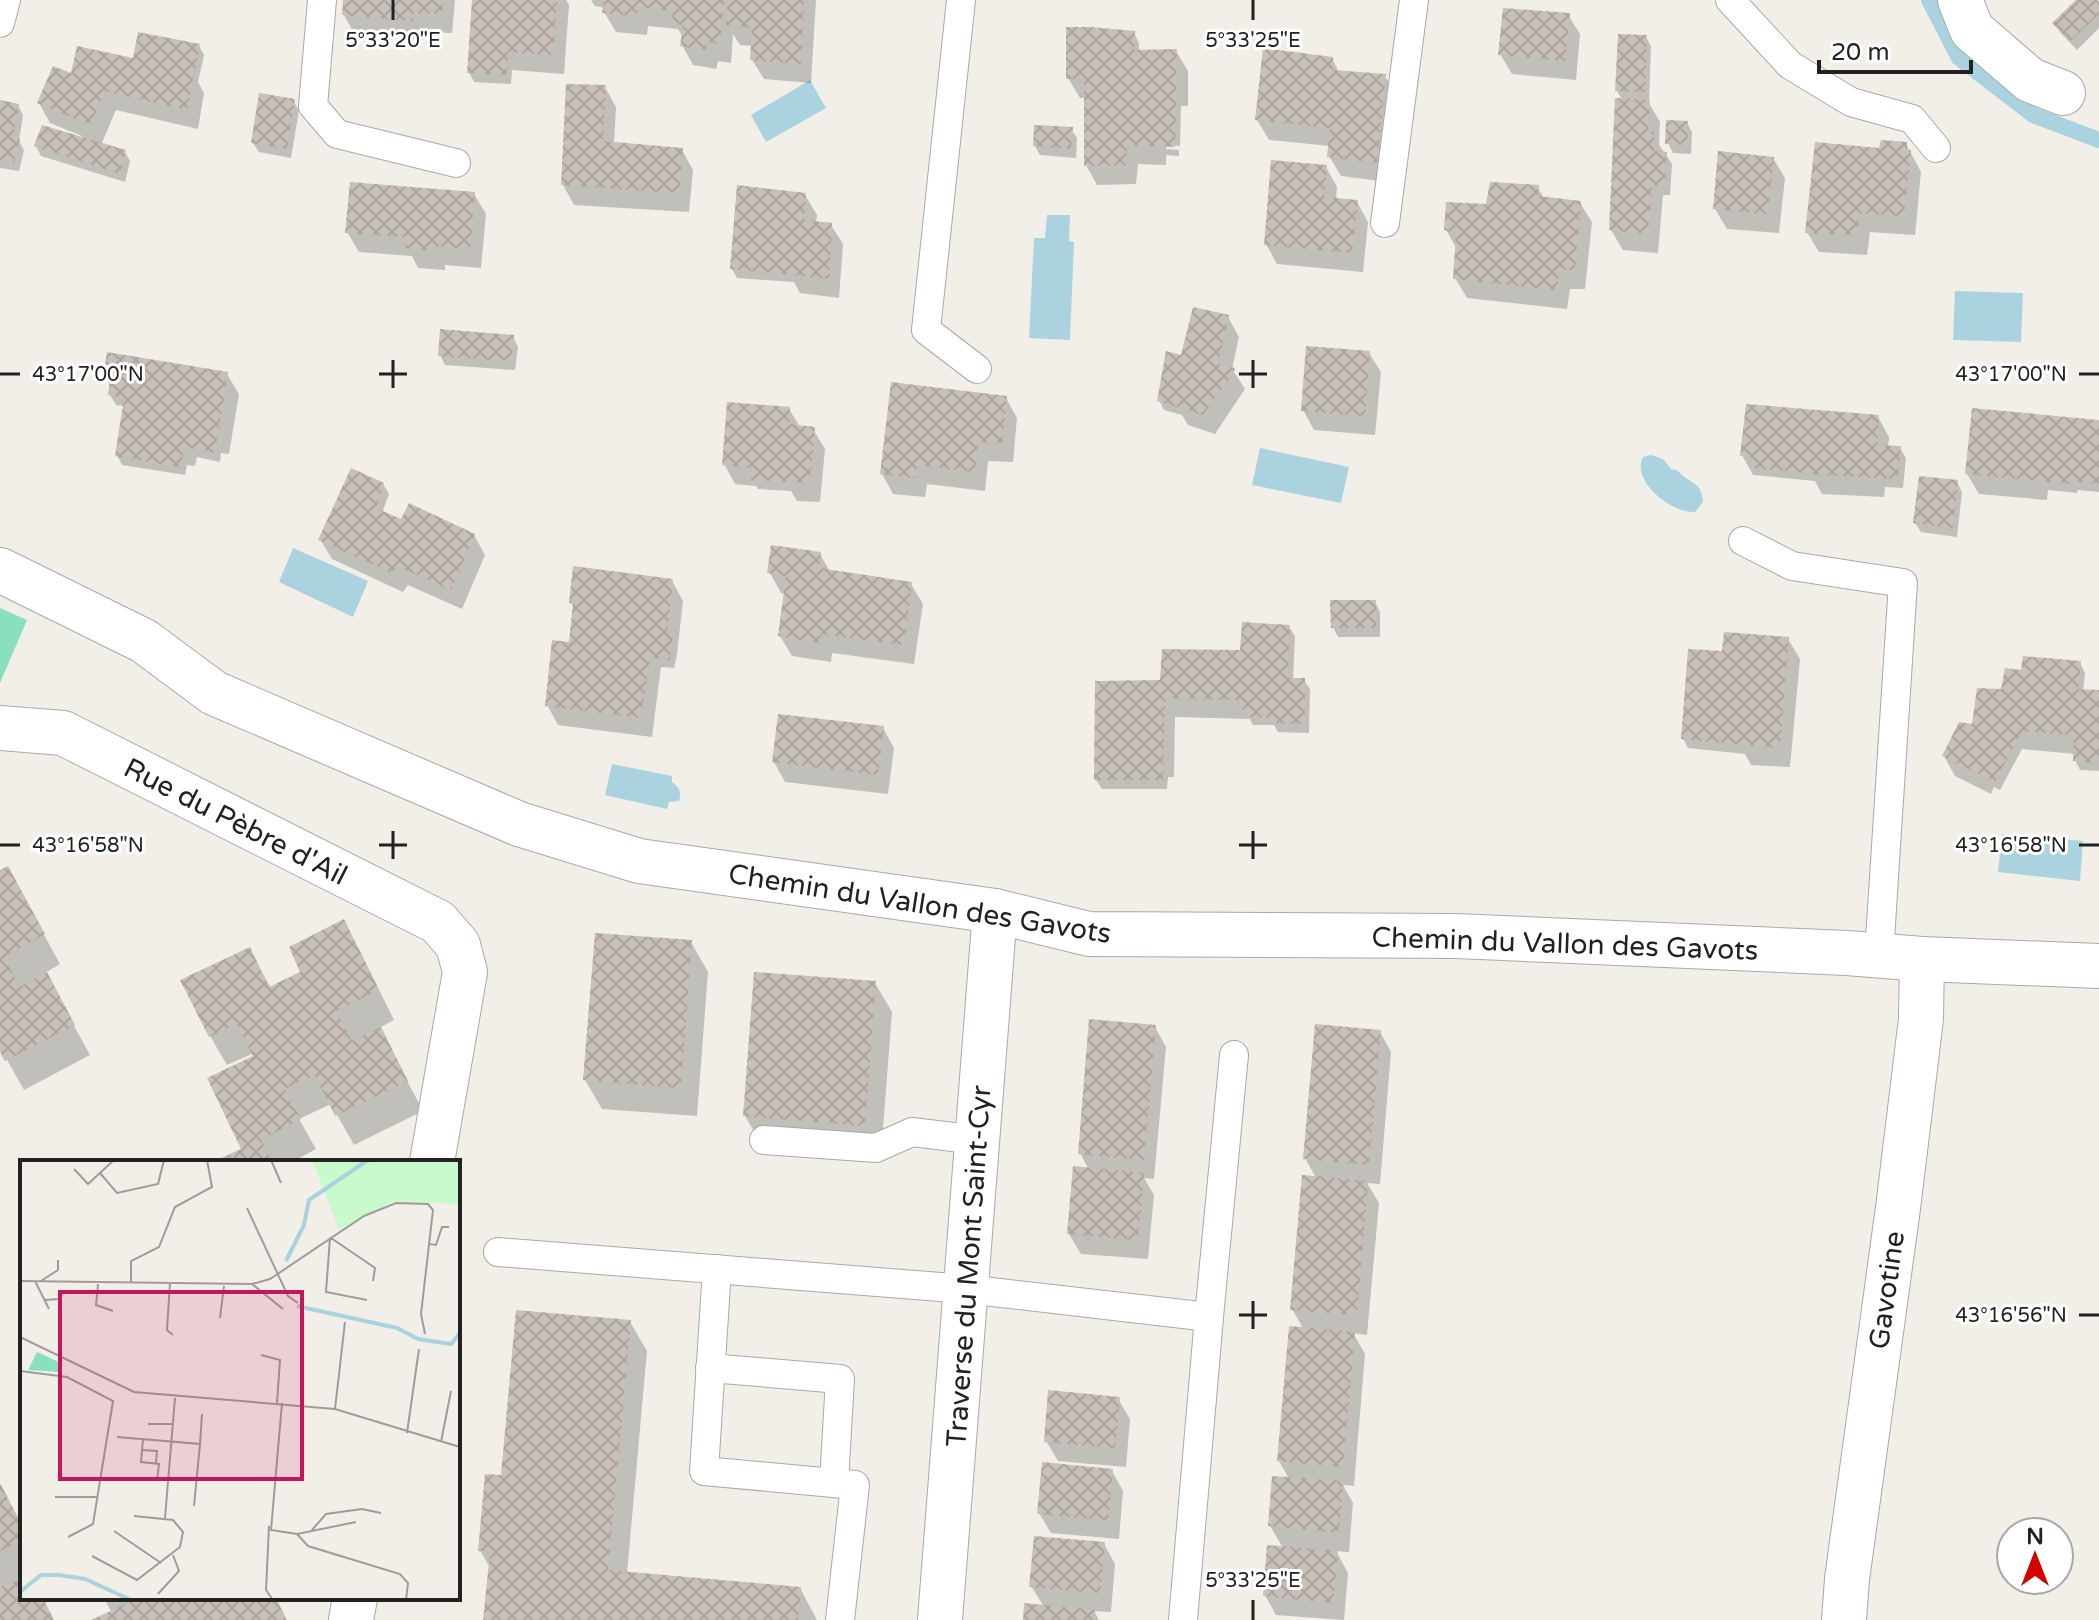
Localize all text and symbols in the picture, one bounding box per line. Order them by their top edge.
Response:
scale bar [1819,24,1971,74]
text: 5°33'20"E [345,29,441,53]
text: 5°33'25"E [1205,29,1301,53]
text: 20 m [1831,38,1889,67]
text: 43°17'00"N [32,363,144,387]
text: 43°17'00"N [1955,363,2067,387]
street label: Rue du Pèbre d'Ail [118,751,353,893]
text: 43°16'58"N [32,834,144,858]
text: 43°16'58"N [1955,834,2067,858]
street label: Chemin du Vallon des Gavots [726,857,1114,951]
street label: Chemin du Vallon des Gavots [1371,920,1759,968]
street label: Traverse du Mont Saint-Cyr [939,1084,999,1448]
inset map [20,1160,460,1600]
street label: Gavotine [1862,1229,1912,1351]
text: 43°16'56"N [1955,1304,2067,1328]
north arrow [1995,1516,2075,1596]
text: N [2026,1524,2044,1550]
text: 5°33'25"E [1205,1569,1301,1593]

